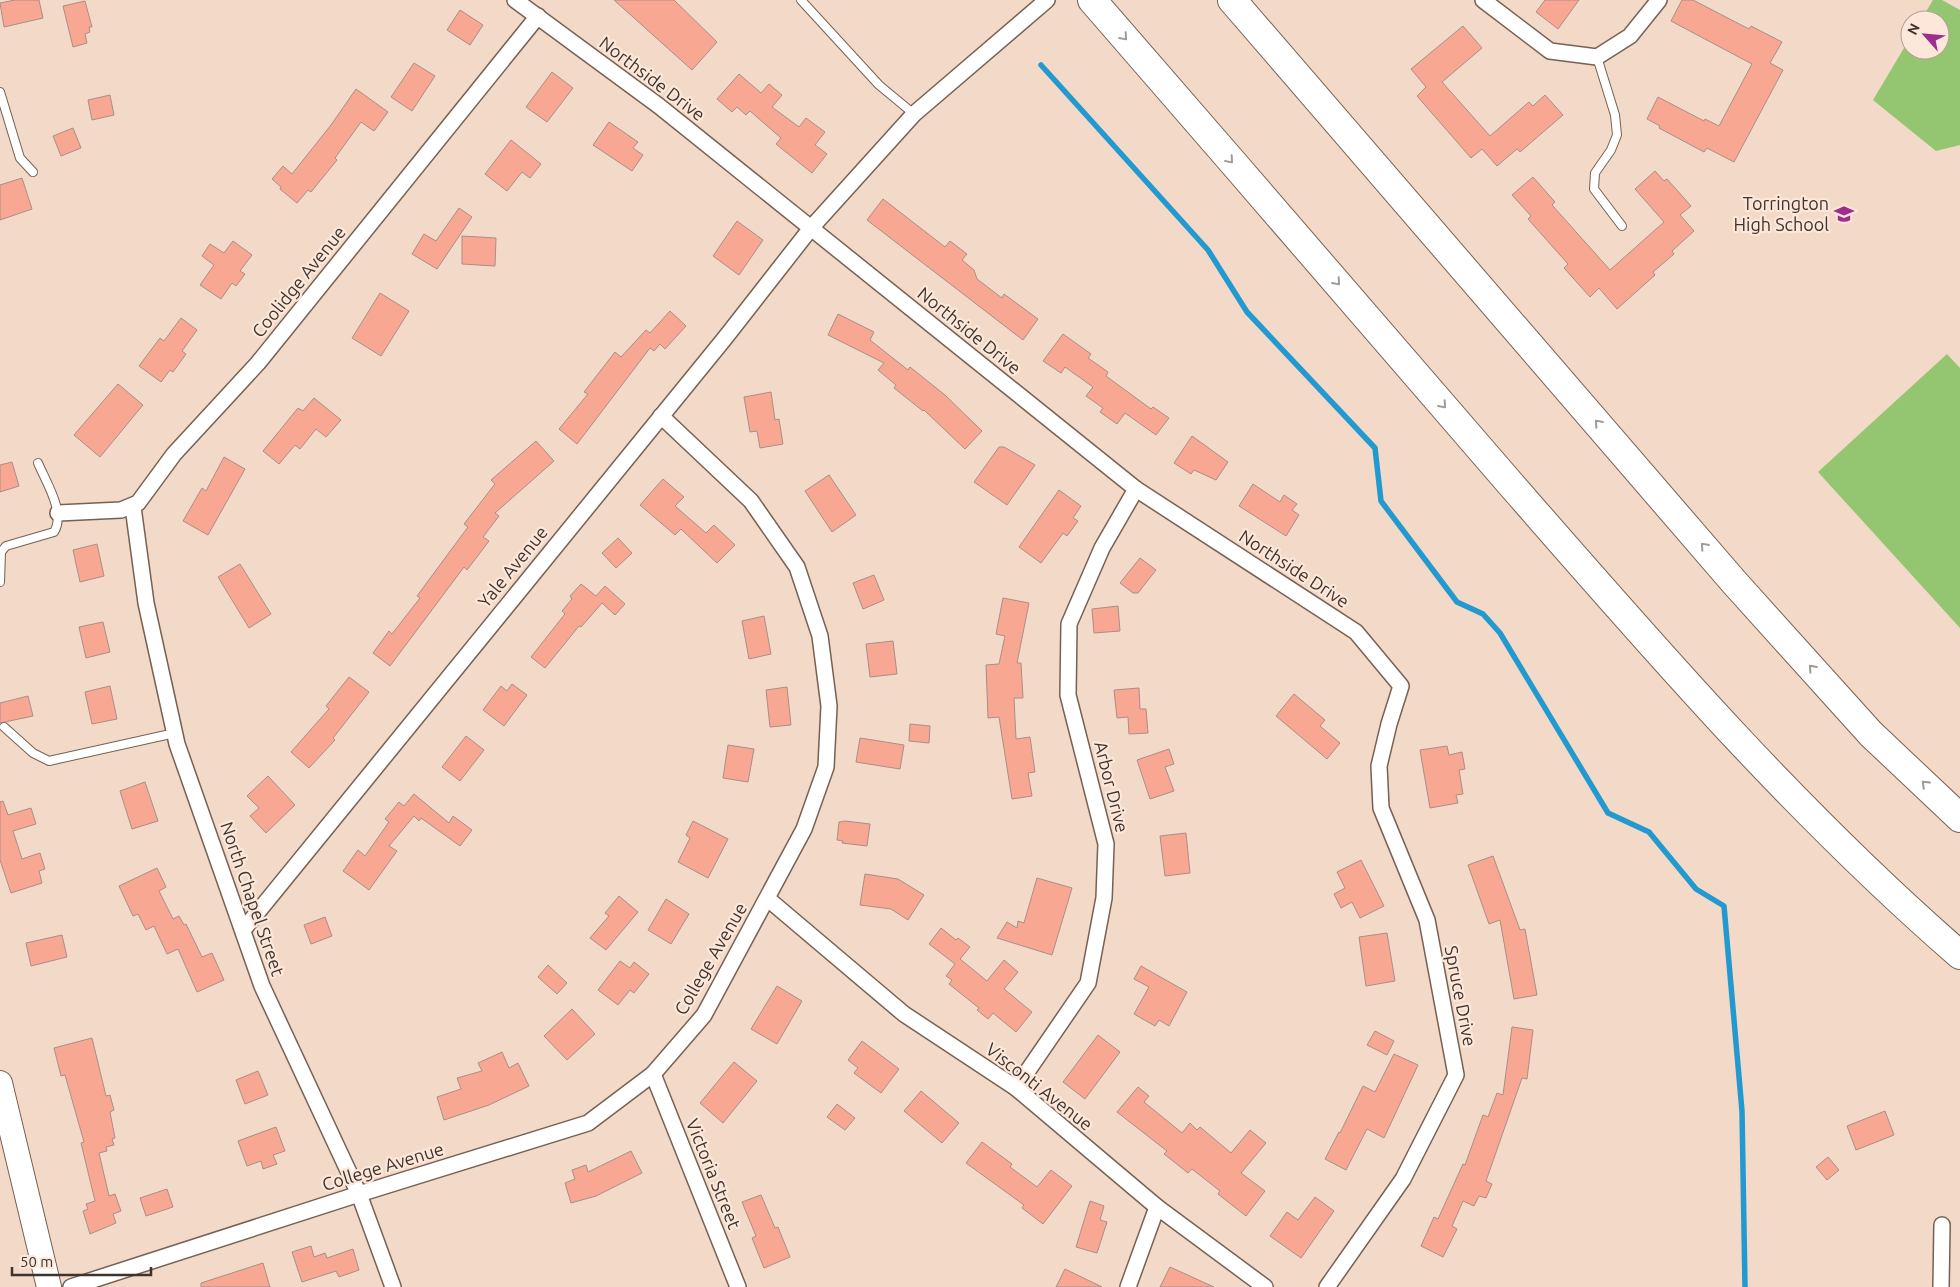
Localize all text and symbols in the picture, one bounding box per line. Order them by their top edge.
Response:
north arrow [1900,10,1950,60]
text: N [1904,21,1923,37]
one-way arrow [1118,31,1127,40]
street label: Northside Drive [596,32,709,124]
one-way arrow [1224,154,1233,163]
place label: Torrington High School [1733,193,1829,234]
school or university icon: Torrington High School [1833,203,1855,225]
street label: Coolidge Avenue [247,222,349,341]
one-way arrow [1331,277,1340,286]
street label: Northside Drive [914,283,1025,378]
one-way arrow [1437,400,1446,409]
one-way arrow [1594,420,1603,429]
street label: Yale Avenue [473,522,551,611]
street label: Northside Drive [1236,525,1353,611]
one-way arrow [1701,543,1710,552]
one-way arrow [1809,664,1818,673]
street label: Arbor Drive [1091,739,1133,834]
one-way arrow [1921,781,1930,790]
street label: North Chapel Street [217,819,289,978]
street label: College Avenue [670,899,750,1018]
street label: Spruce Drive [1441,944,1481,1048]
street label: Visconti Avenue [982,1038,1097,1134]
street label: Victoria Street [683,1116,745,1232]
street label: College Avenue [320,1138,446,1194]
scale bar [12,1244,151,1276]
text: 50 m [20,1253,53,1270]

